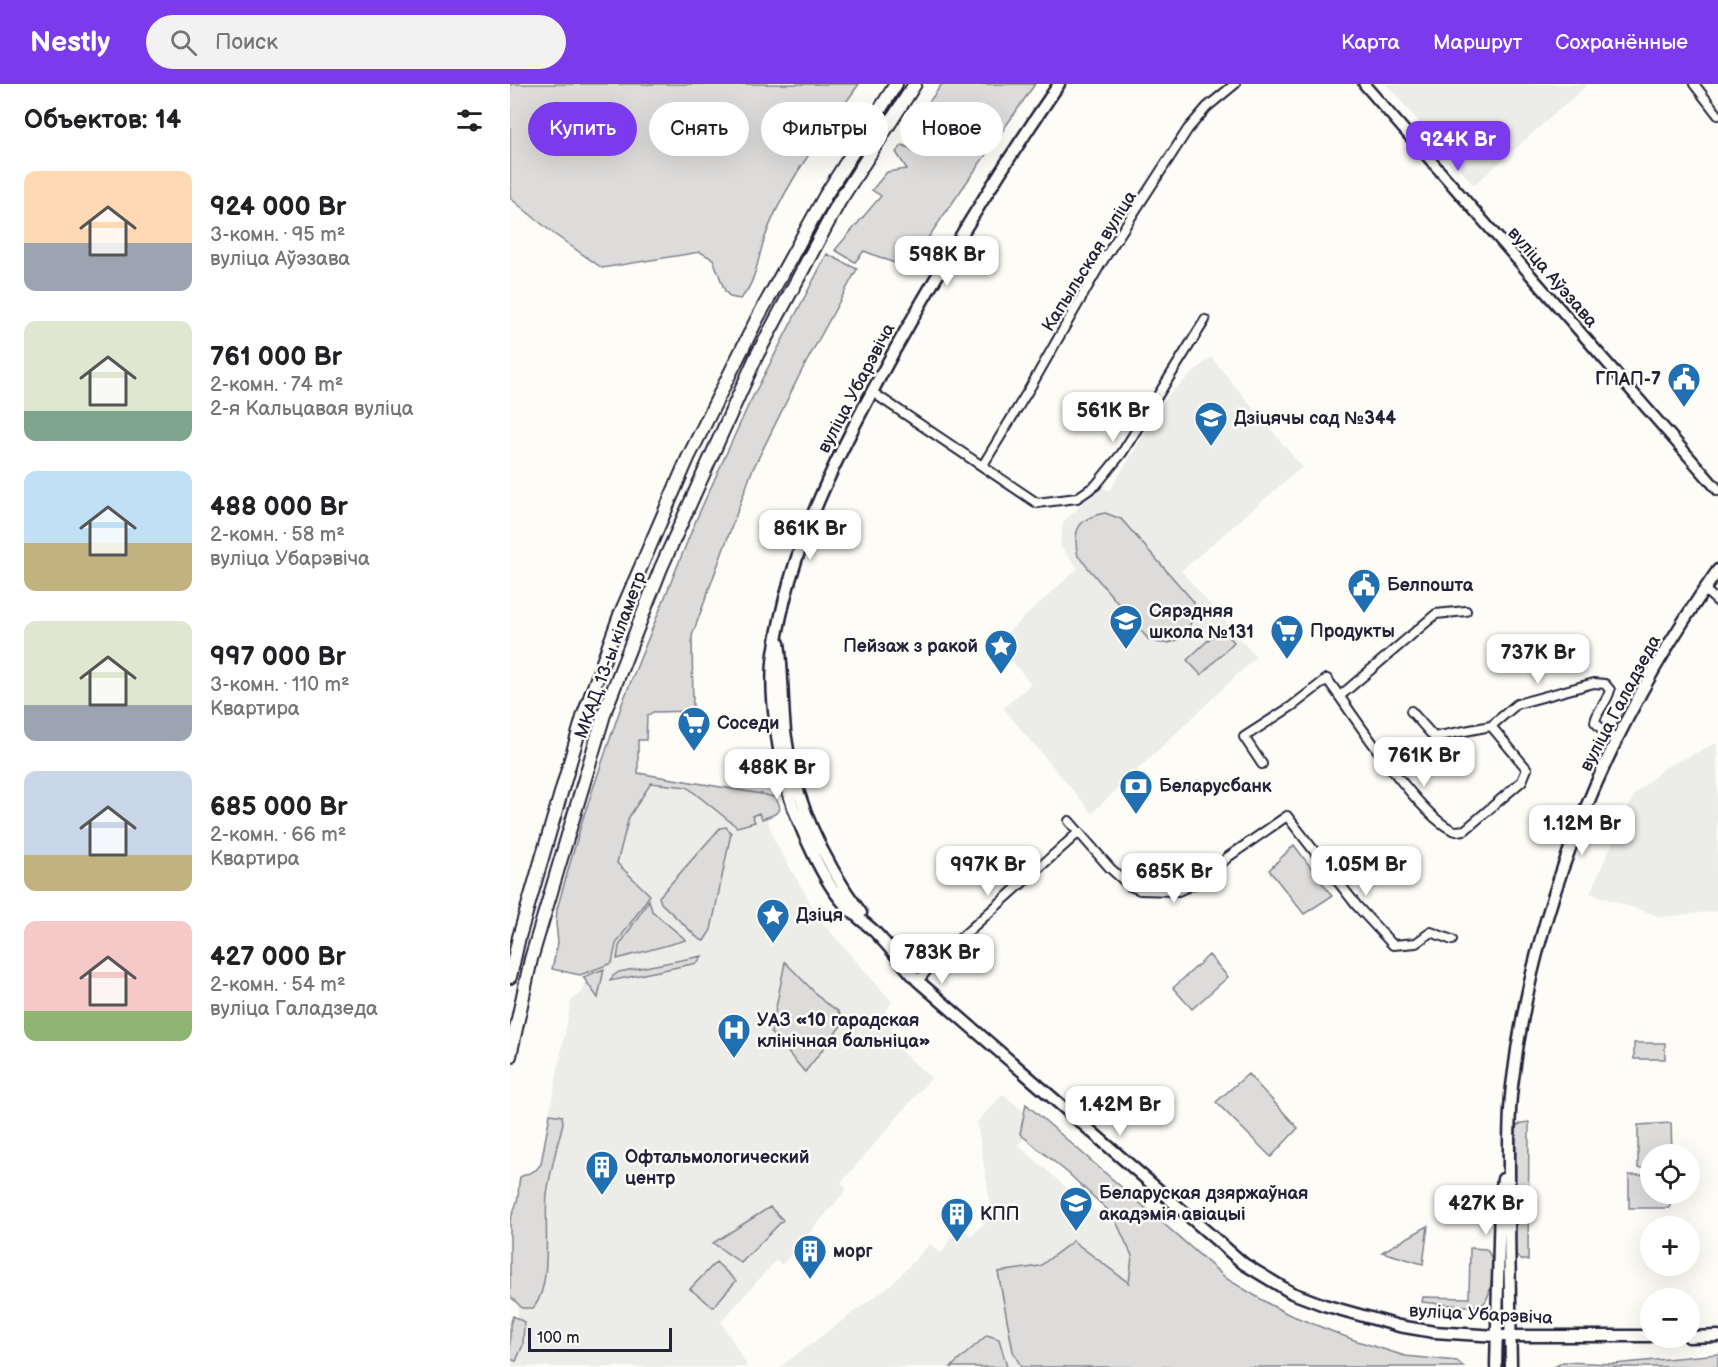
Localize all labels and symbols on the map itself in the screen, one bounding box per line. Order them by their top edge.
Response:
pin: 924K Br [1403,121,1513,172]
street label: Капыльская вуліца [1038,187,1141,336]
street label: вуліца Аўэзава [1503,223,1602,332]
pin: 598K Br [892,236,1002,287]
street label: вуліца Убарэвіча [813,319,900,457]
public building icon: ГПАП-7 [1666,361,1702,408]
place label: ГПАП-7 [1595,369,1661,390]
pin: 561K Br [1058,392,1168,443]
school or university icon: Дзіцячы сад №344 [1193,400,1229,447]
place label: Дзіцячы сад №344 [1234,408,1396,429]
pin: 861K Br [755,510,865,561]
public building icon: Белпошта [1346,567,1382,614]
street label: МКАД, 13-ы кіламетр [570,569,650,742]
place label: Белпошта [1387,575,1474,596]
place label: Сярэдняя школа №131 [1149,601,1254,643]
school or university icon: Сярэдняя школа №131 [1108,603,1144,650]
supermarket icon: Продукты [1269,613,1305,660]
place label: Продукты [1310,621,1395,642]
place icon: Пейзаж з ракой [983,628,1019,675]
street label: вуліца Галадзеда [1576,631,1665,775]
pin: 737K Br [1483,634,1593,685]
place label: Пейзаж з ракой [843,636,978,657]
supermarket icon: Соседи [676,705,712,752]
place label: Соседи [717,713,779,734]
pin: 761K Br [1369,737,1479,788]
pin: 488K Br [722,749,832,800]
bank icon: Беларусбанк [1118,768,1154,815]
place label: Беларусбанк [1159,776,1272,797]
pin: 1.12M Br [1520,805,1644,856]
pin: 997K Br [933,846,1043,897]
pin: 1.05M Br [1304,846,1428,897]
pin: 685K Br [1119,853,1229,904]
place icon: Дзіця [755,897,791,944]
place label: Дзіця [796,905,843,926]
pin: 783K Br [887,934,997,985]
place label: УАЗ «10 гарадская клінічная бальніца» [757,1010,930,1052]
hospital icon: УАЗ «10 гарадская клінічная бальніца» [716,1012,752,1059]
pin: 1.42M Br [1058,1086,1182,1137]
place label: Офтальмологический центр [625,1147,809,1189]
building icon: Офтальмологический центр [584,1149,620,1196]
place label: Беларуская дзяржаўная акадэмія авіацыі [1099,1183,1308,1225]
school or university icon: Беларуская дзяржаўная акадэмія авіацыі [1058,1185,1094,1232]
pin: 427K Br [1431,1185,1541,1236]
building icon: КПП [939,1196,975,1243]
place label: КПП [980,1204,1019,1225]
building icon: морг [792,1233,828,1280]
place label: морг [833,1241,873,1262]
street label: вуліца Убарэвіча [1409,1300,1554,1329]
scale bar [528,1325,672,1352]

